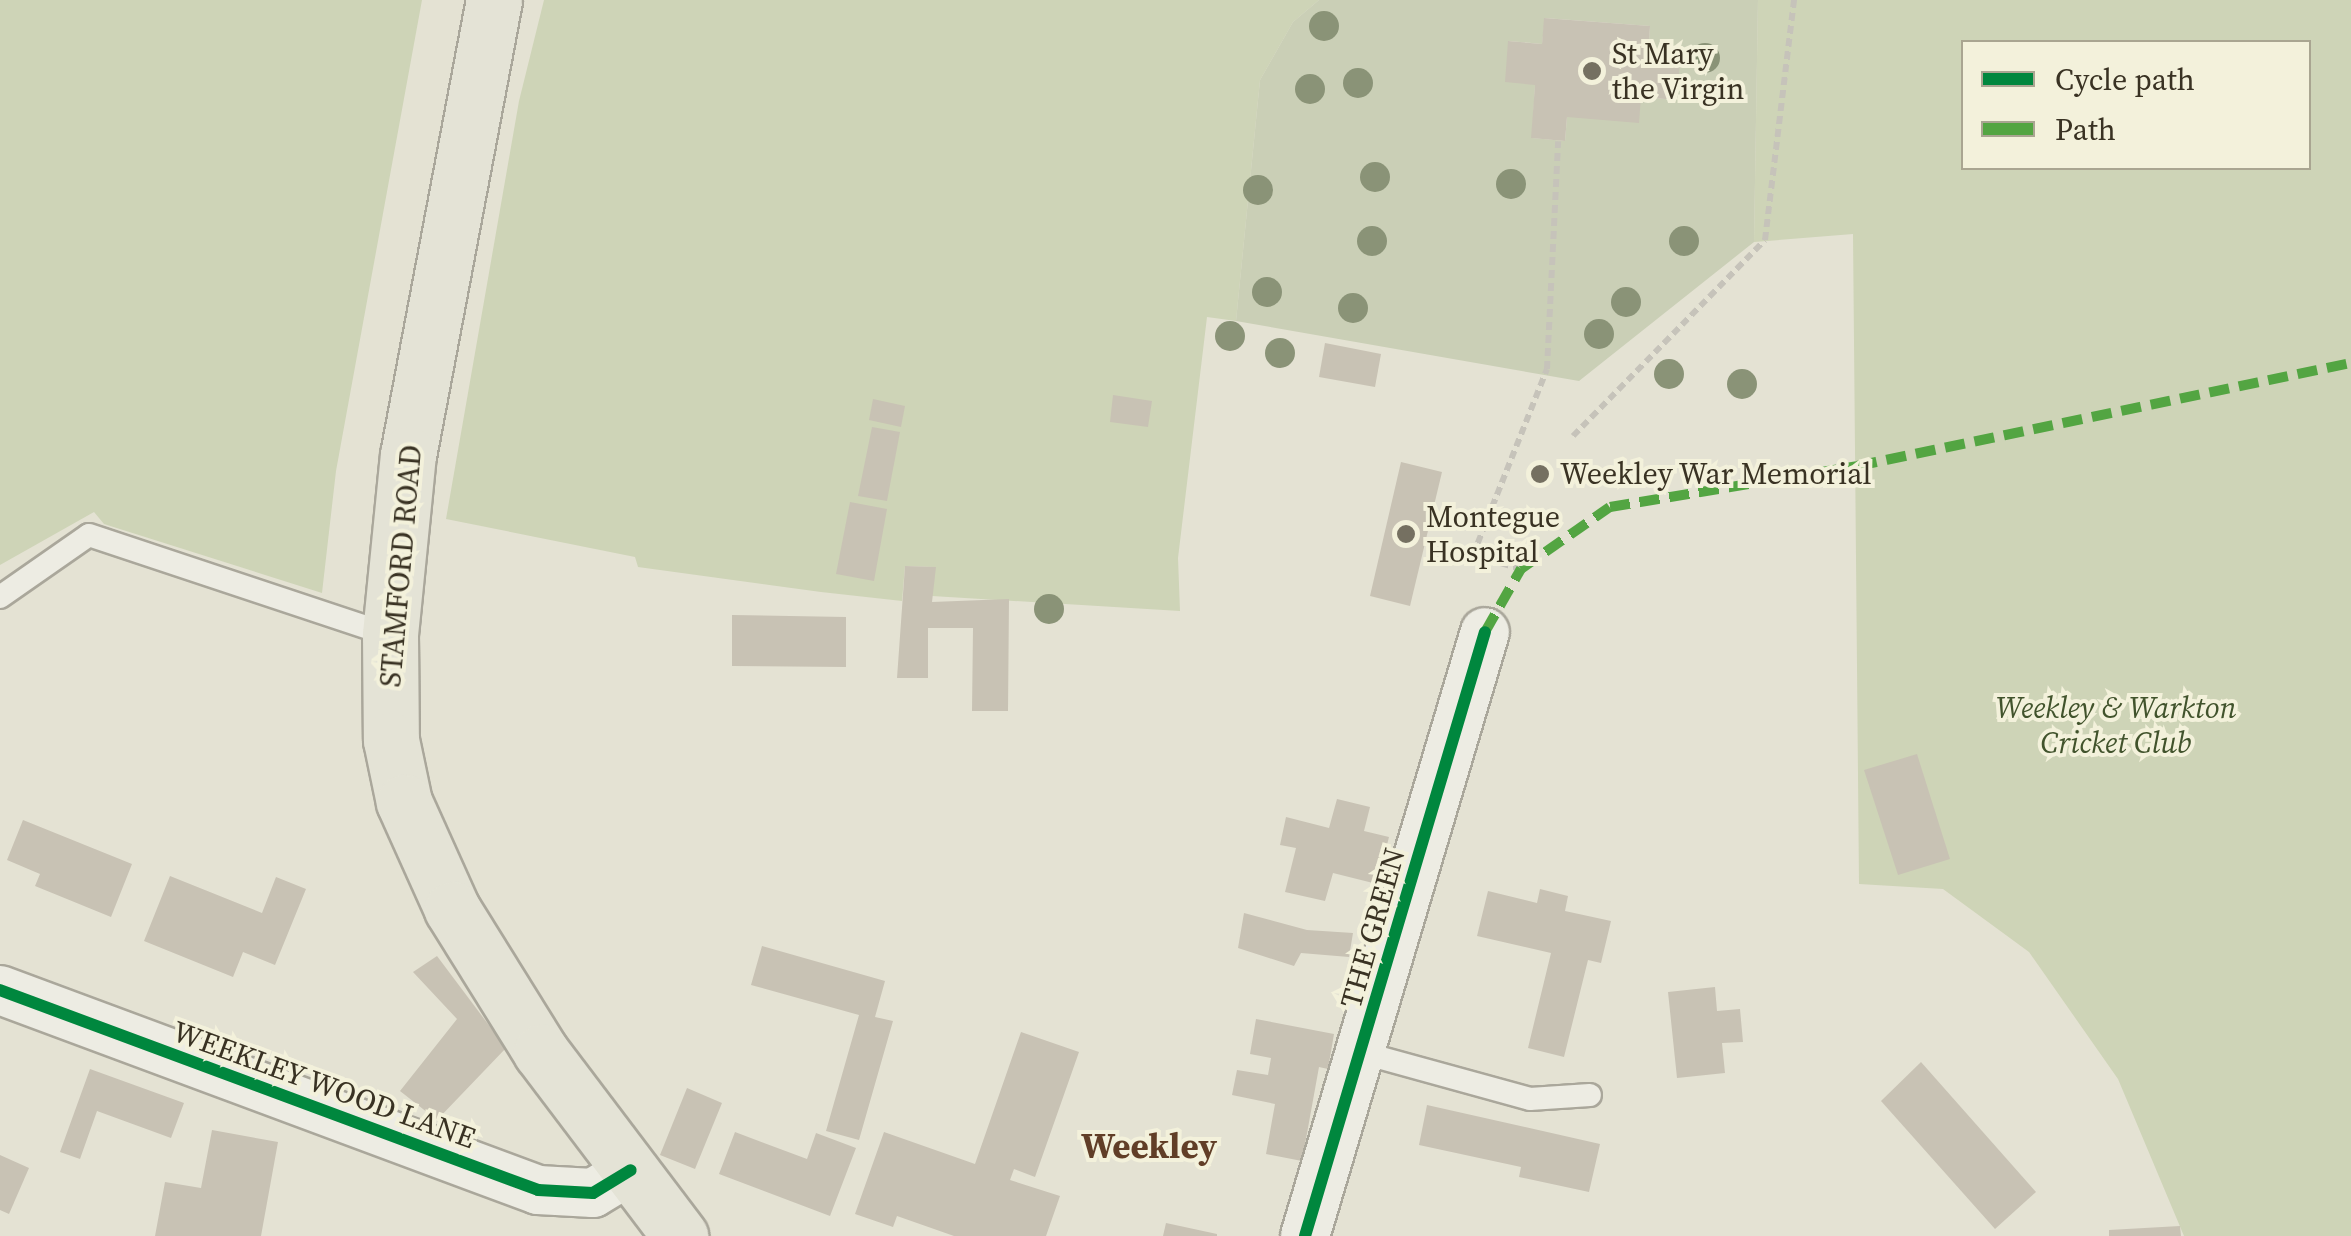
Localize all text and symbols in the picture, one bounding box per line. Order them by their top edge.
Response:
place label: St Mary the Virgin [1612,36,1745,106]
legend [1961,40,2311,170]
text: Cycle path [2055,59,2195,100]
marker: St Mary the Virgin [1581,60,1603,82]
text: Path [2055,109,2116,150]
street label: STAMFORD ROAD [372,443,430,689]
place label: Weekley War Memorial [1560,456,1872,492]
marker: Weekley War Memorial [1529,463,1551,485]
place label: Montegue Hospital [1426,499,1560,570]
marker: Montegue Hospital [1395,523,1417,545]
park label: Weekley & Warkton Cricket Club [1996,690,2236,760]
street label: THE GREEN [1333,844,1413,1012]
street label: WEEKLEY WOOD LANE [167,1013,481,1157]
district label: Weekley [1081,1125,1217,1167]

